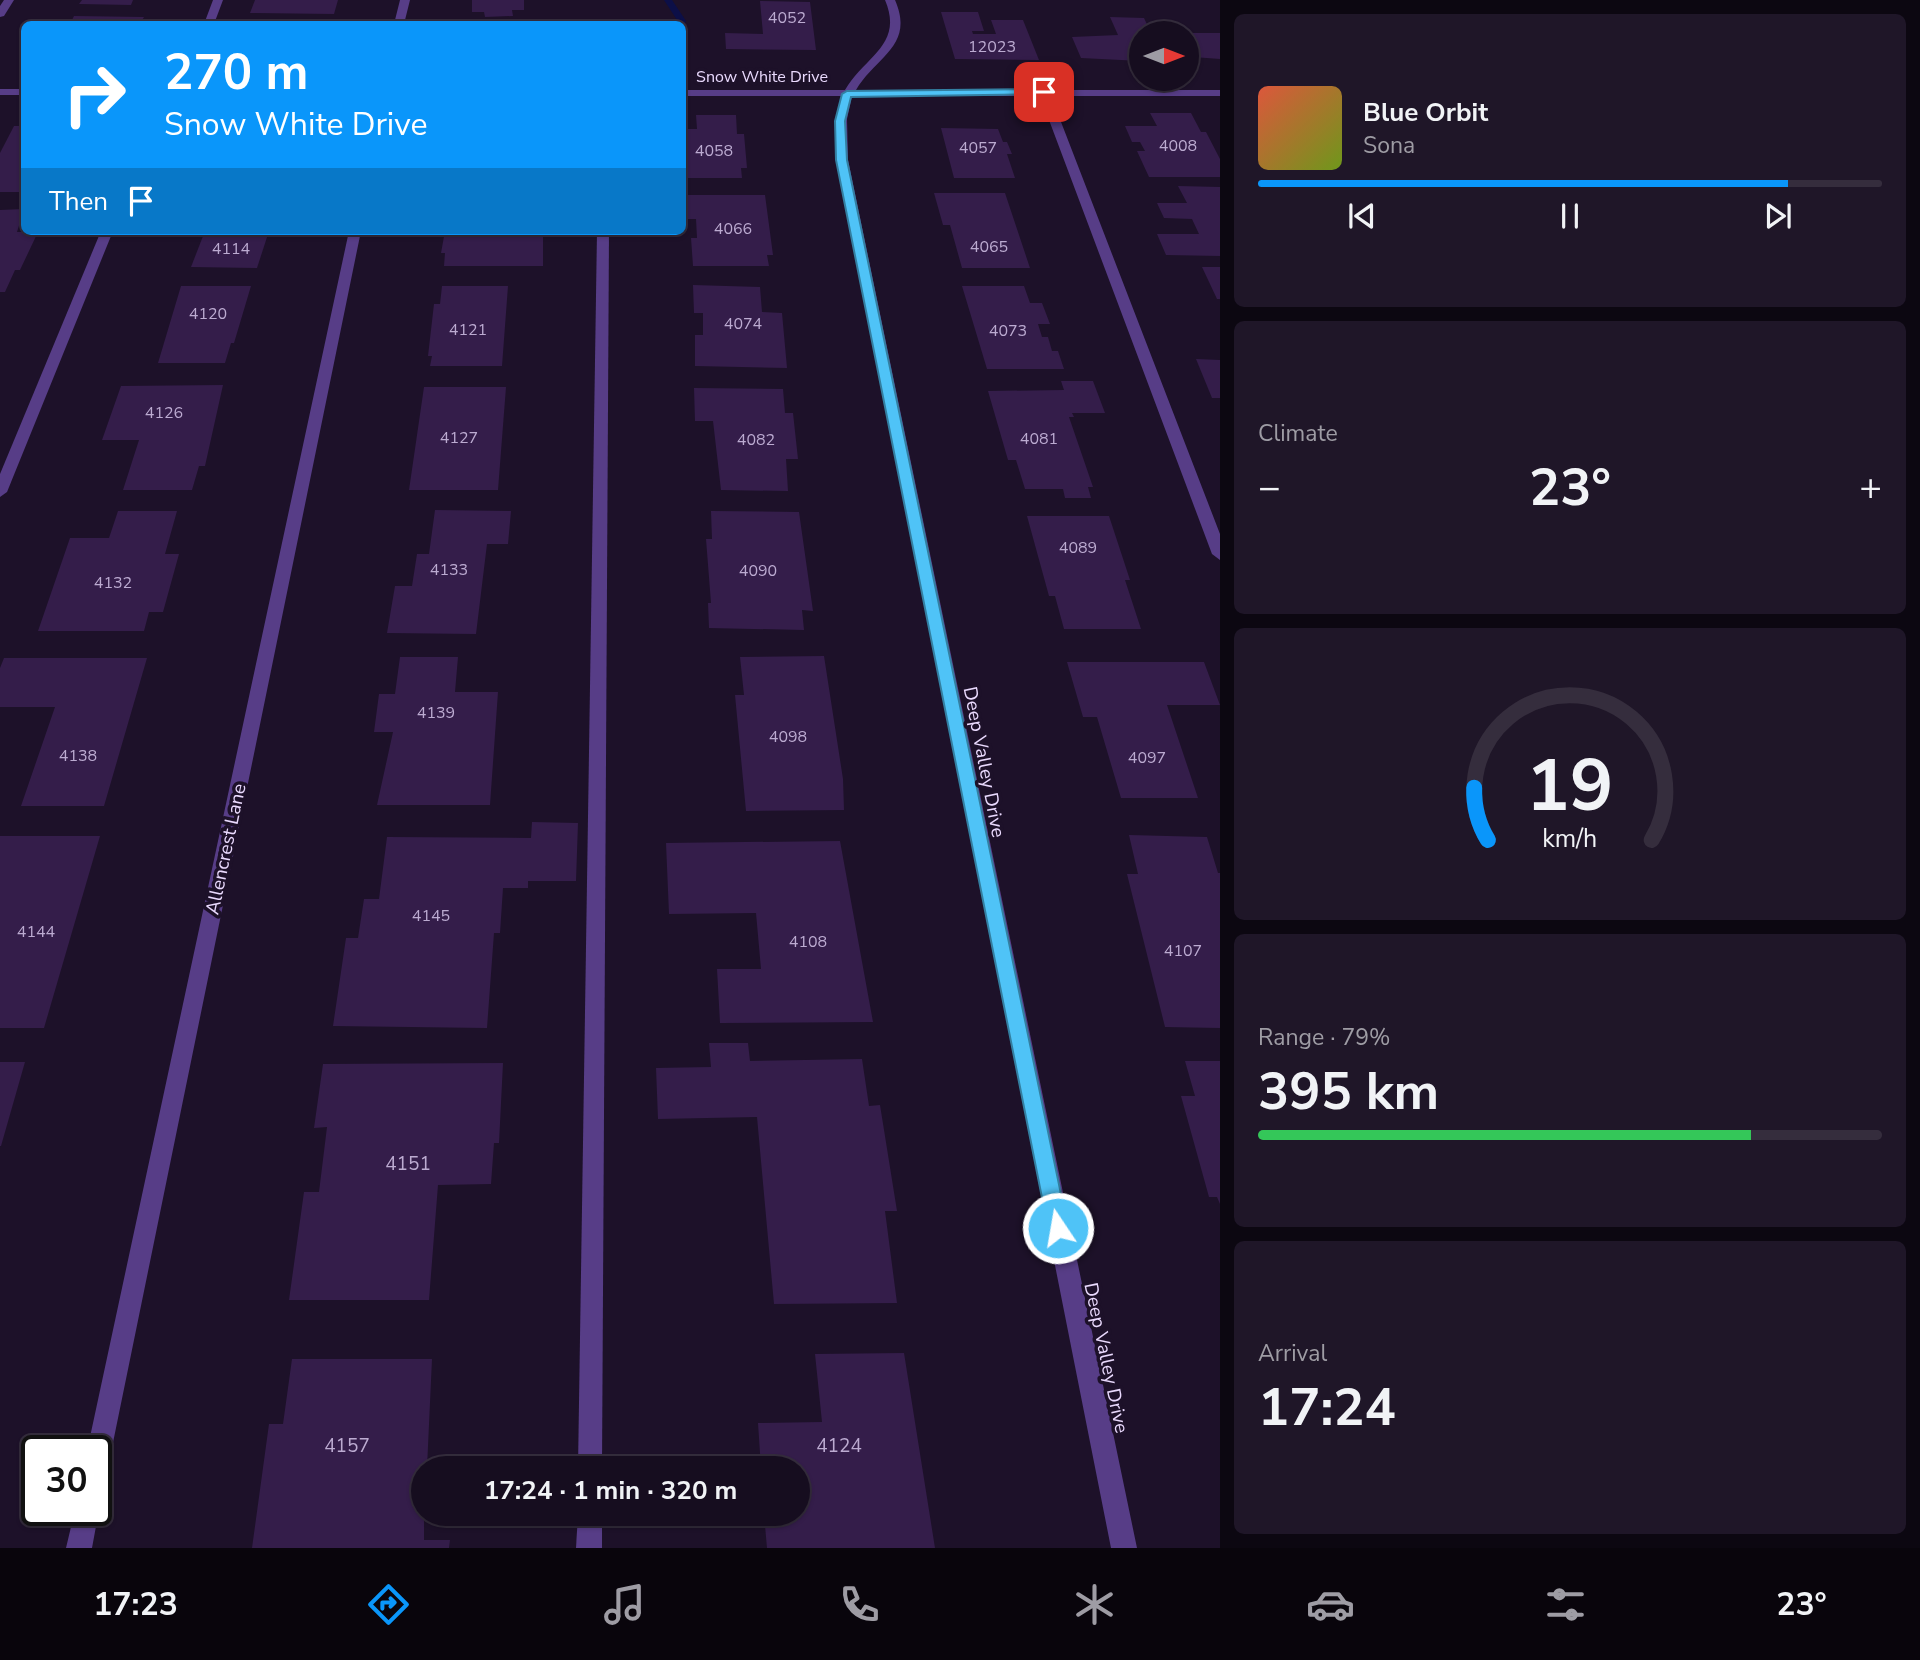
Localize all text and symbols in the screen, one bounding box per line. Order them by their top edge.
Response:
house number: 4052 [768,7,806,29]
north arrow [1129,21,1199,91]
map controls [1129,21,1199,91]
house number: 12023 [968,36,1016,58]
text: 270 m [164,39,308,106]
icon: right [49,49,140,140]
pin [1014,62,1074,122]
street label: Snow White Drive [696,66,828,88]
icon: arrive [1025,73,1063,111]
text: Blue Orbit [1363,95,1488,130]
text: Snow White Drive [164,103,428,146]
text: Sona [1363,130,1415,161]
house number: 4008 [1159,135,1197,157]
house number: 4057 [959,137,997,159]
house number: 4058 [695,140,733,162]
icon: arrive [122,182,160,220]
text: Then [49,184,108,219]
icon: previous [1343,197,1381,235]
icon: pause [1551,197,1589,235]
icon: next [1759,197,1797,235]
house number: 4066 [714,218,752,240]
house number: 4065 [970,236,1008,258]
house number: 4114 [212,238,251,260]
house number: 4120 [189,303,227,325]
house number: 4074 [724,313,763,335]
house number: 4121 [449,319,487,341]
house number: 4073 [989,320,1027,342]
house number: 4126 [145,402,183,424]
text: Climate [1258,418,1338,449]
house number: 4127 [440,427,478,449]
house number: 4081 [1020,428,1058,450]
house number: 4082 [737,429,775,451]
text: 23° [1529,452,1611,523]
text: − [1258,462,1281,513]
text: + [1859,462,1882,513]
house number: 4089 [1059,537,1097,559]
house number: 4133 [430,559,468,581]
house number: 4090 [739,560,777,582]
house number: 4132 [94,572,132,594]
street label: Deep Valley Drive [957,684,1011,840]
house number: 4139 [417,702,455,724]
house number: 4098 [769,726,807,748]
text: 19 [1526,736,1614,836]
house number: 4138 [59,745,97,767]
house number: 4097 [1128,747,1166,769]
street label: Allencrest Lane [199,781,253,917]
text: km/h [1542,822,1598,856]
house number: 4145 [412,905,450,927]
house number: 4144 [17,921,56,943]
house number: 4108 [789,931,827,953]
house number: 4107 [1164,940,1202,962]
text: Range · 79% [1258,1022,1390,1053]
text: 395 km [1258,1056,1439,1127]
house number: 4151 [385,1151,431,1177]
position arrow [1021,1191,1095,1265]
street label: Deep Valley Drive [1077,1280,1135,1436]
text: Arrival [1258,1338,1327,1369]
text: 17:24 [1258,1372,1396,1443]
house number: 4157 [324,1433,370,1459]
house number: 4124 [816,1433,862,1459]
speed limit sign: 30 [21,1435,112,1526]
text: 17:24 · 1 min · 320 m [484,1473,737,1508]
icon: directions [364,1580,413,1629]
icon: music [600,1580,649,1629]
icon: phone [835,1580,884,1629]
icon: climate [1070,1580,1119,1629]
icon: car [1306,1580,1355,1629]
icon: filters [1541,1580,1590,1629]
text: 17:23 [93,1583,178,1626]
text: 23° [1776,1583,1827,1626]

